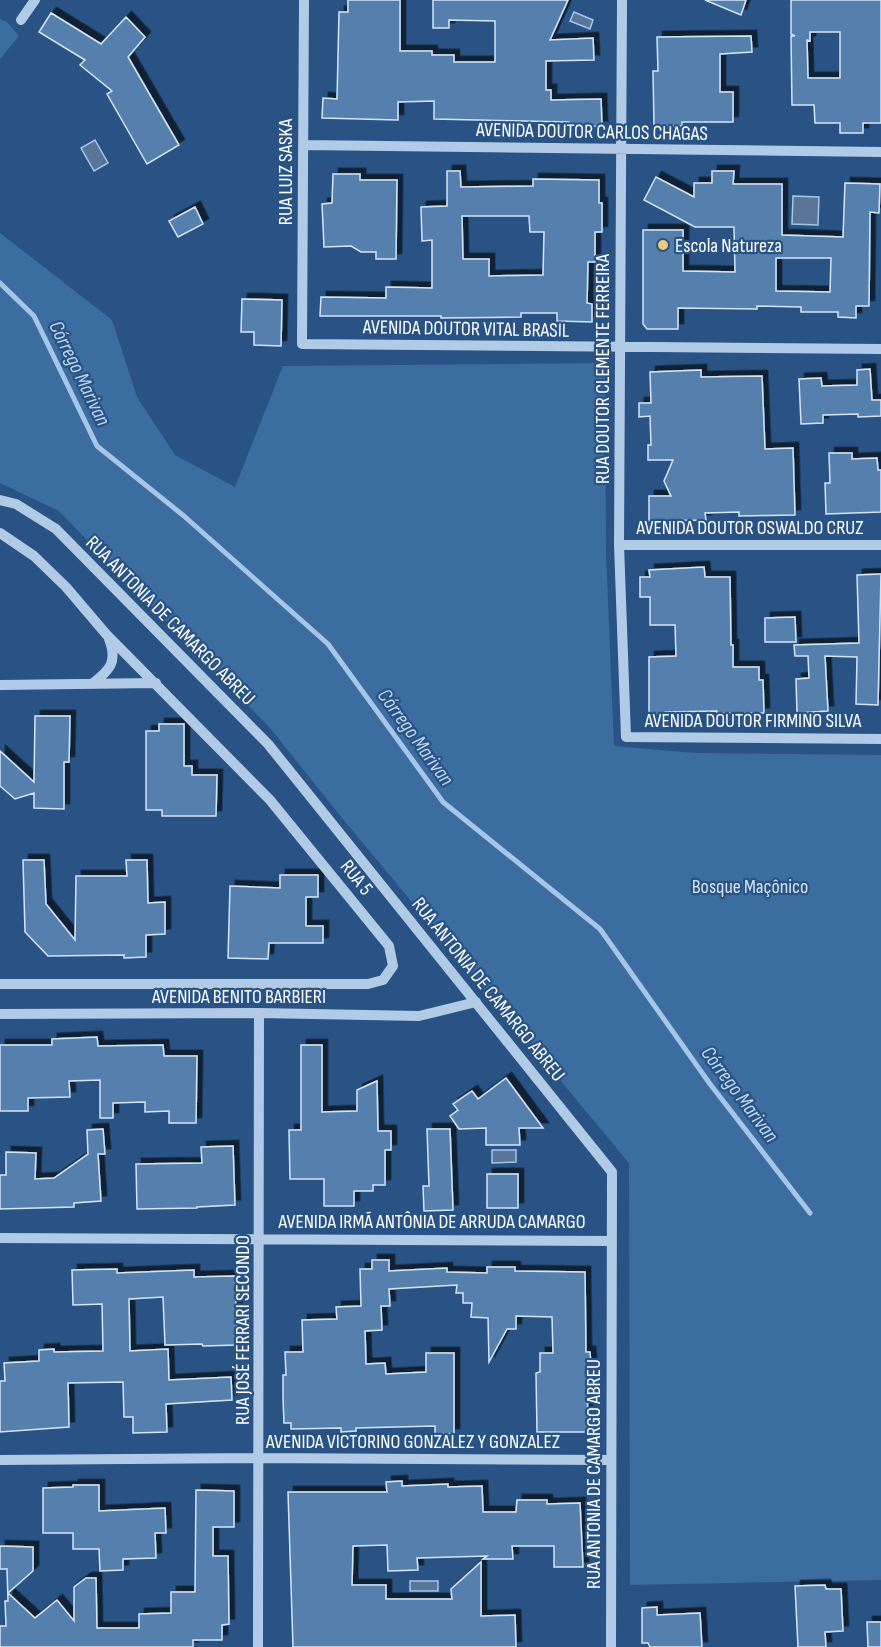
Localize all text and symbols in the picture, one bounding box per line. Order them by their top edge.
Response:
street label: RUA LUIZ SASKA [274,118,298,225]
street label: AVENIDA DOUTOR CARLOS CHAGAS [475,118,708,146]
place label: Escola Natureza [675,234,782,258]
marker: Escola Natureza [656,238,670,252]
street label: RUA DOUTOR CLEMENTE FERREIRA [591,254,615,484]
street label: AVENIDA DOUTOR VITAL BRASIL [362,315,570,343]
water label: Córrego Marivan [43,317,116,430]
street label: AVENIDA DOUTOR OSWALDO CRUZ [635,516,864,540]
street label: RUA ANTONIA DE CAMARGO ABREU [80,531,260,711]
water label: Córrego Marivan [372,684,459,791]
street label: AVENIDA DOUTOR FIRMINO SILVA [644,709,862,733]
street label: RUA 5 [335,855,378,900]
park label: Bosque Maçônico [692,875,808,899]
street label: RUA ANTONIA DE CAMARGO ABREU [407,893,570,1087]
street label: AVENIDA BENITO BARBIERI [151,985,326,1009]
water label: Córrego Marivan [695,1041,784,1147]
street label: AVENIDA IRMÃ ANTÔNIA DE ARRUDA CAMARGO [277,1210,586,1234]
street label: RUA JOSÉ FERRARI SECONDO [231,1235,255,1425]
street label: RUA ANTONIA DE CAMARGO ABREU [582,1359,606,1589]
street label: AVENIDA VICTORINO GONZALEZ Y GONZALEZ [265,1430,560,1454]

